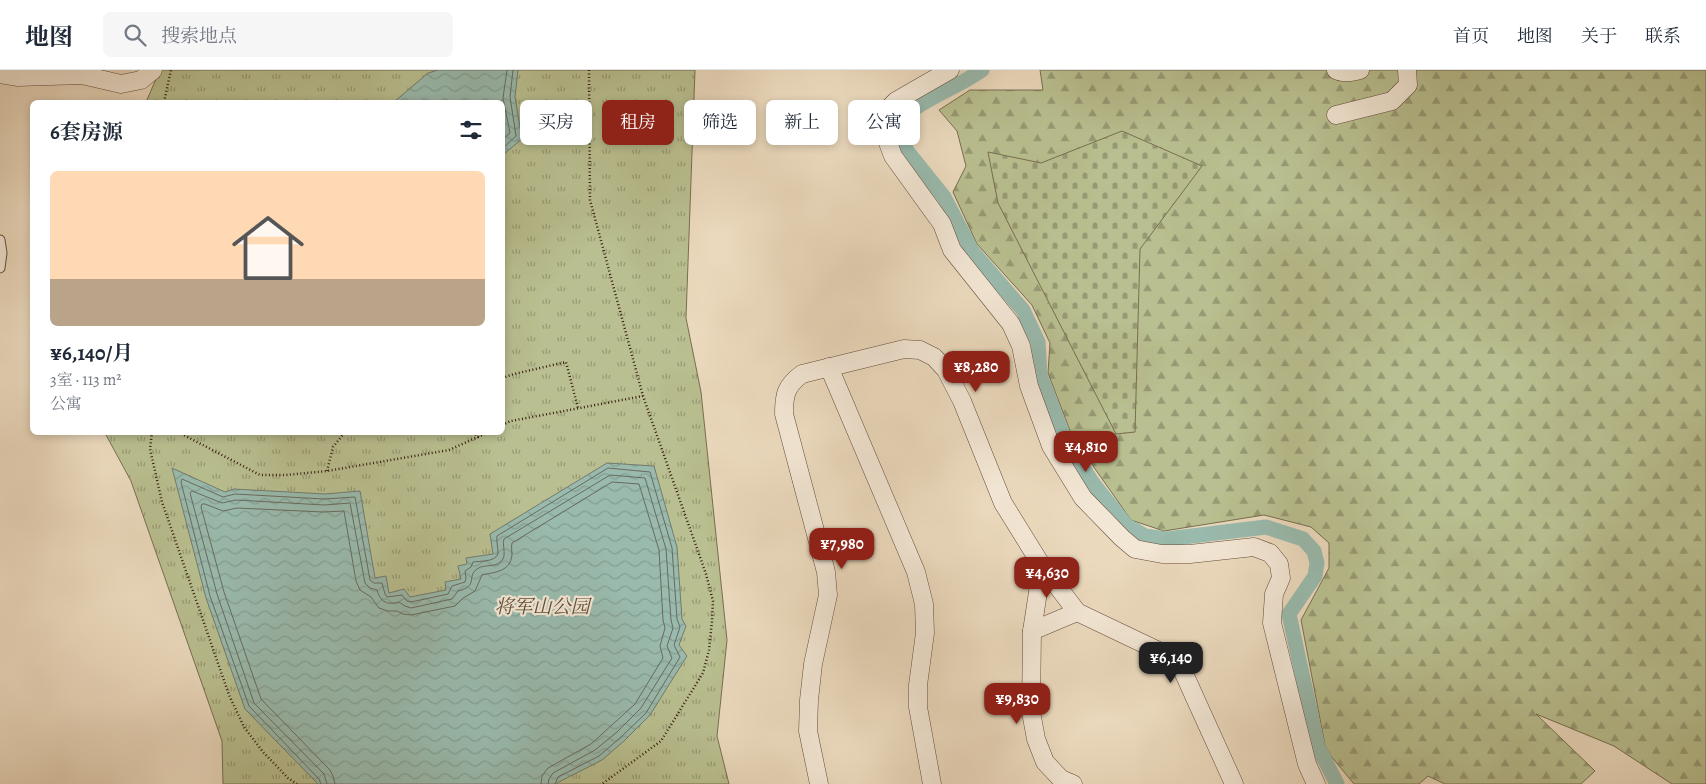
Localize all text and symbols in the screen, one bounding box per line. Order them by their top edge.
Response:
search box [103,12,453,57]
text: 地图 [25,21,73,53]
icon: search [121,21,149,49]
text: 搜索地点 [161,23,237,49]
text: 首页 [1453,24,1489,48]
text: 地图 [1517,24,1553,48]
text: 关于 [1581,24,1617,48]
text: 联系 [1645,24,1681,48]
chip: 买房 [520,100,592,145]
chip: 租房 [602,100,674,145]
chip: 筛选 [684,100,756,145]
chip: 新上 [766,100,838,145]
chip: 公寓 [848,100,920,145]
icon: filters [457,116,485,144]
text: 6套房源 [50,118,123,146]
icon: home [223,203,313,293]
text: ¥6,140/月 [50,339,133,367]
pin: ¥8,280 [935,350,1017,393]
text: ¥8,280 [954,356,998,378]
text: 3室 · 113 m² [50,369,122,391]
text: 公寓 [50,393,82,415]
pin: ¥4,810 [1045,430,1127,473]
text: ¥4,810 [1065,436,1107,458]
pin: ¥7,980 [801,528,883,570]
text: ¥7,980 [820,533,864,555]
pin: ¥4,630 [1006,556,1088,599]
text: ¥4,630 [1025,562,1069,584]
park label: 将军山公园 [494,594,592,620]
pin: ¥6,140 [1130,642,1212,684]
text: ¥6,140 [1150,647,1192,669]
pin: ¥9,830 [976,682,1058,725]
text: ¥9,830 [995,688,1039,710]

